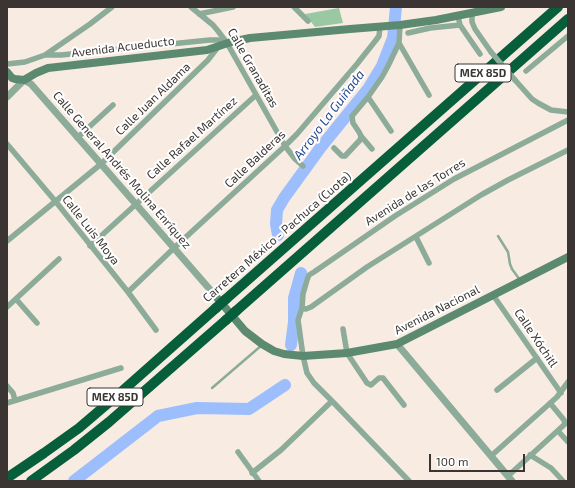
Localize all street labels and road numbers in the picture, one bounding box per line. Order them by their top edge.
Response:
street label: Calle Granaditas [224,26,282,110]
street label: Avenida Acueducto [71,34,175,60]
street label: Calle Juan Aldama [113,60,193,138]
road number: MEX 85D [455,64,511,82]
street label: Calle General Andrés Molina Enríquez [50,88,194,252]
street label: Calle Rafael Martínez [144,94,240,182]
street label: Calle Balderas [222,127,288,191]
street label: Avenida de las Torres [362,155,468,229]
street label: Carretera México - Pachuca (Cuota) [200,169,354,305]
street label: Calle Luis Moya [59,192,123,268]
street label: Avenida Nacional [392,282,482,338]
street label: Calle Xóchitl [511,306,561,370]
road number: MEX 85D [87,388,143,406]

